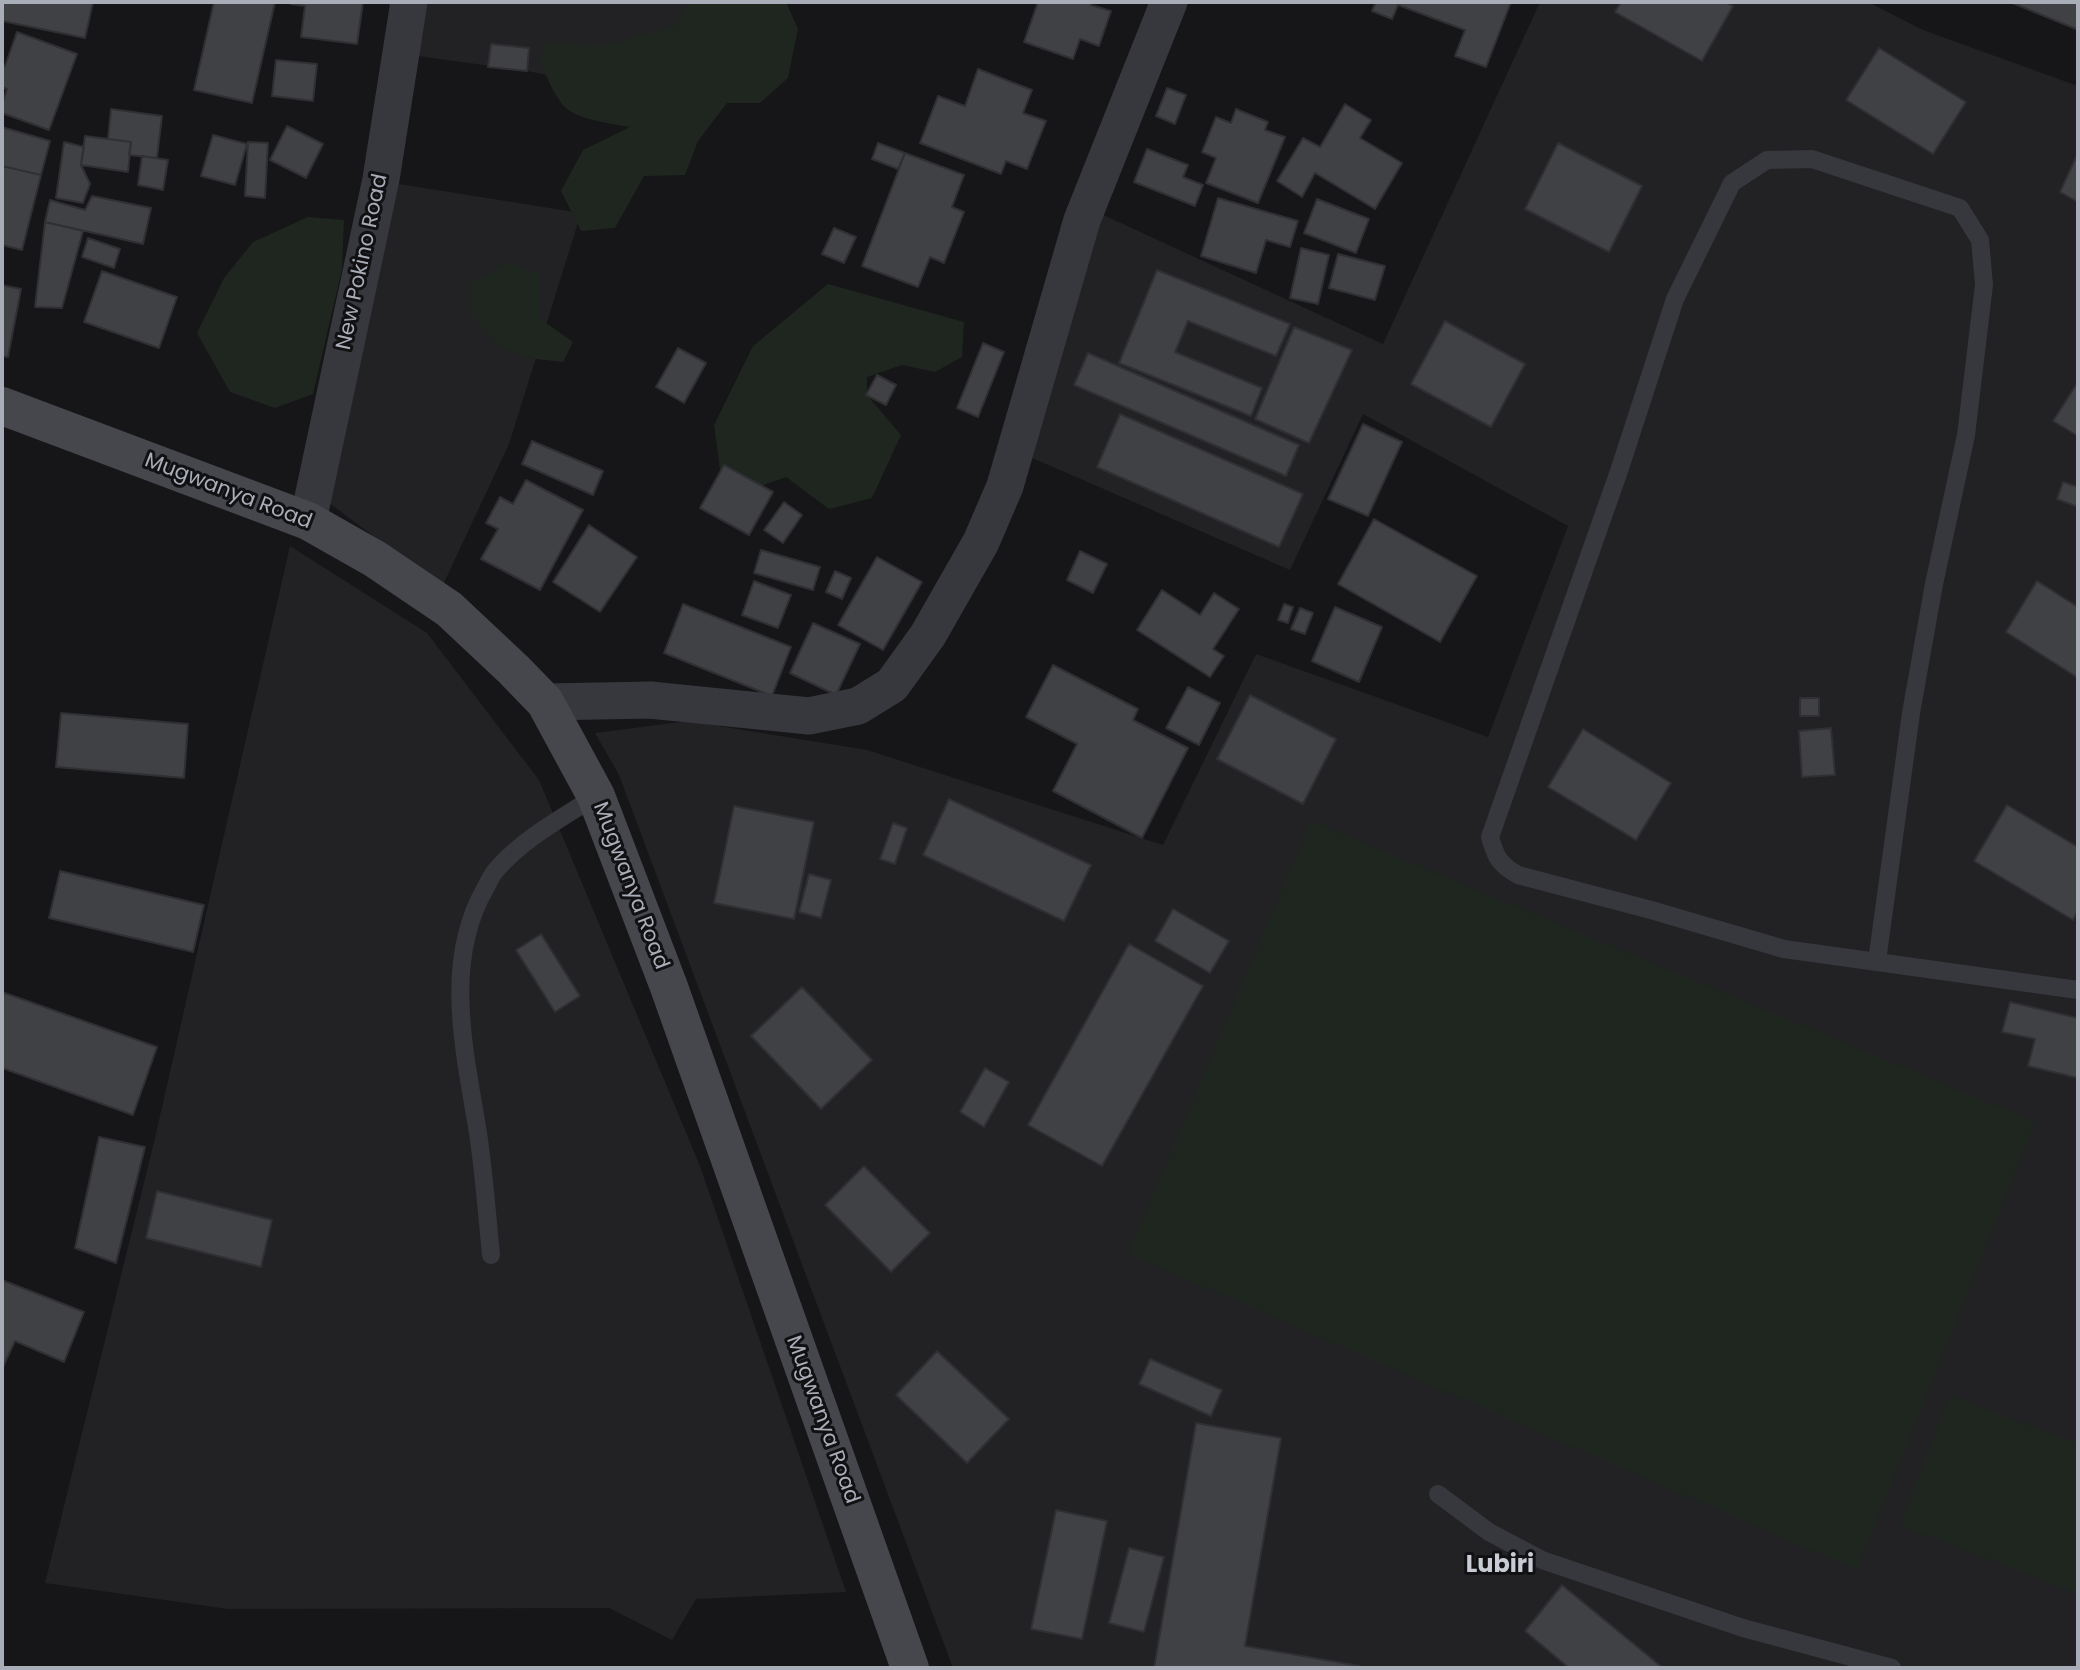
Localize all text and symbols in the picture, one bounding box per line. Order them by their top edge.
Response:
street label: New Pokino Road [332,172,394,352]
street label: Mugwanya Road [141,449,315,535]
street label: Mugwanya Road [587,799,673,973]
street label: Mugwanya Road [780,1333,864,1507]
district label: Lubiri [1466,1552,1534,1580]

